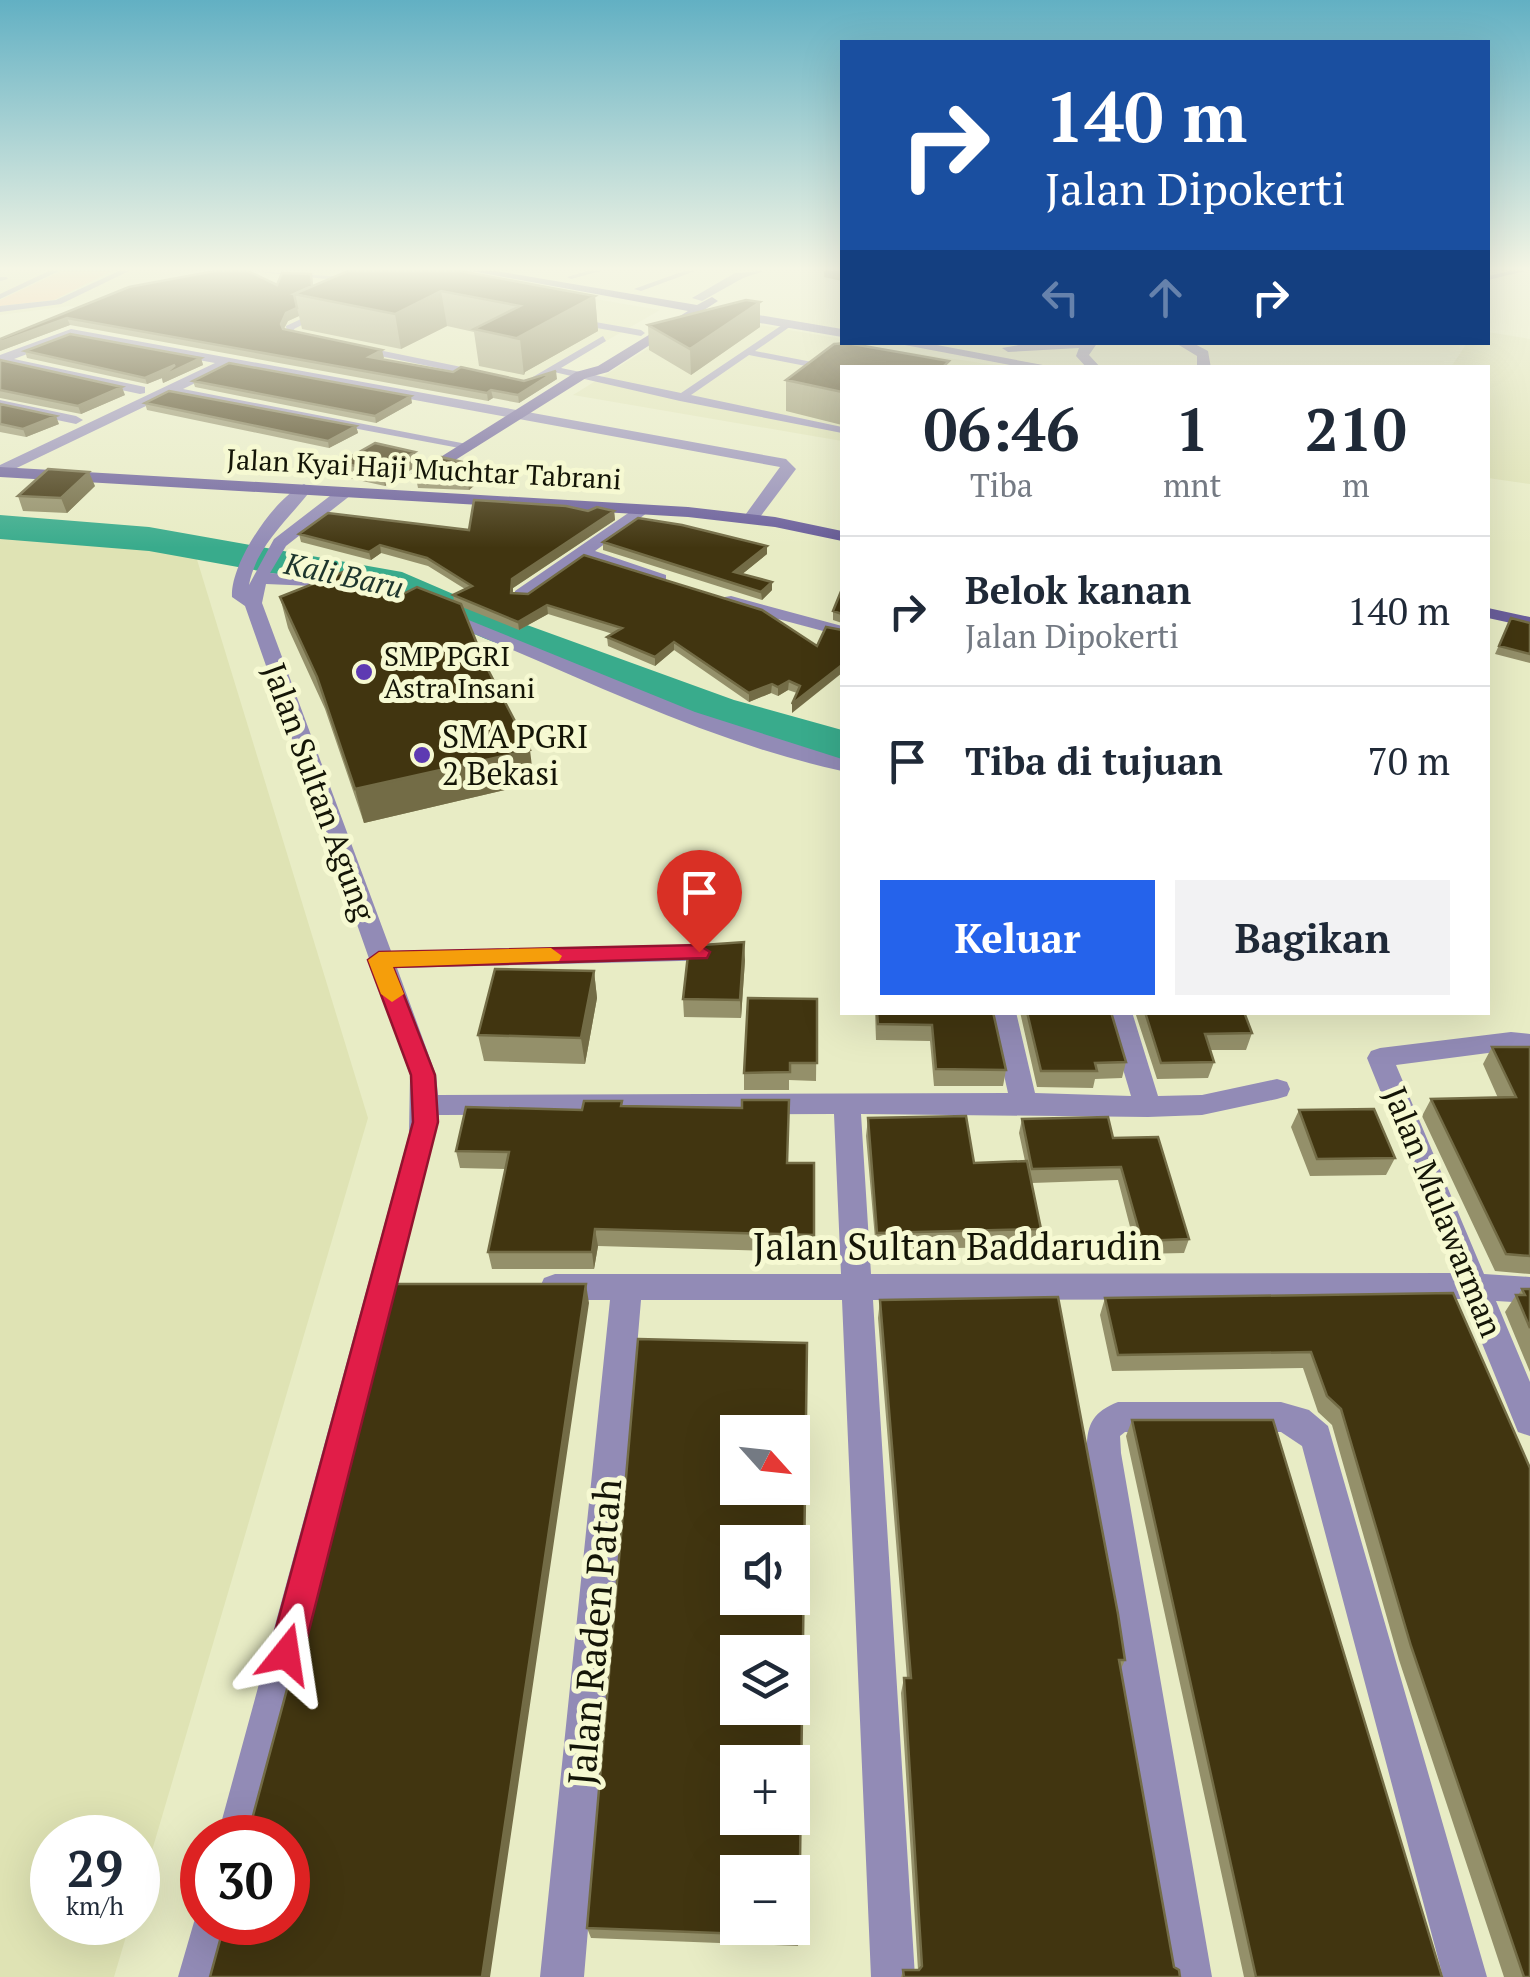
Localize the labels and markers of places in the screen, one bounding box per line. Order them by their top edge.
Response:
place label: SMP PGRI Astra Insani [384,637,535,706]
marker: SMP PGRI Astra Insani [353,661,375,683]
place label: SMA PGRI 2 Bekasi [442,715,588,794]
marker: SMA PGRI 2 Bekasi [411,744,433,766]
pin [657,850,742,953]

